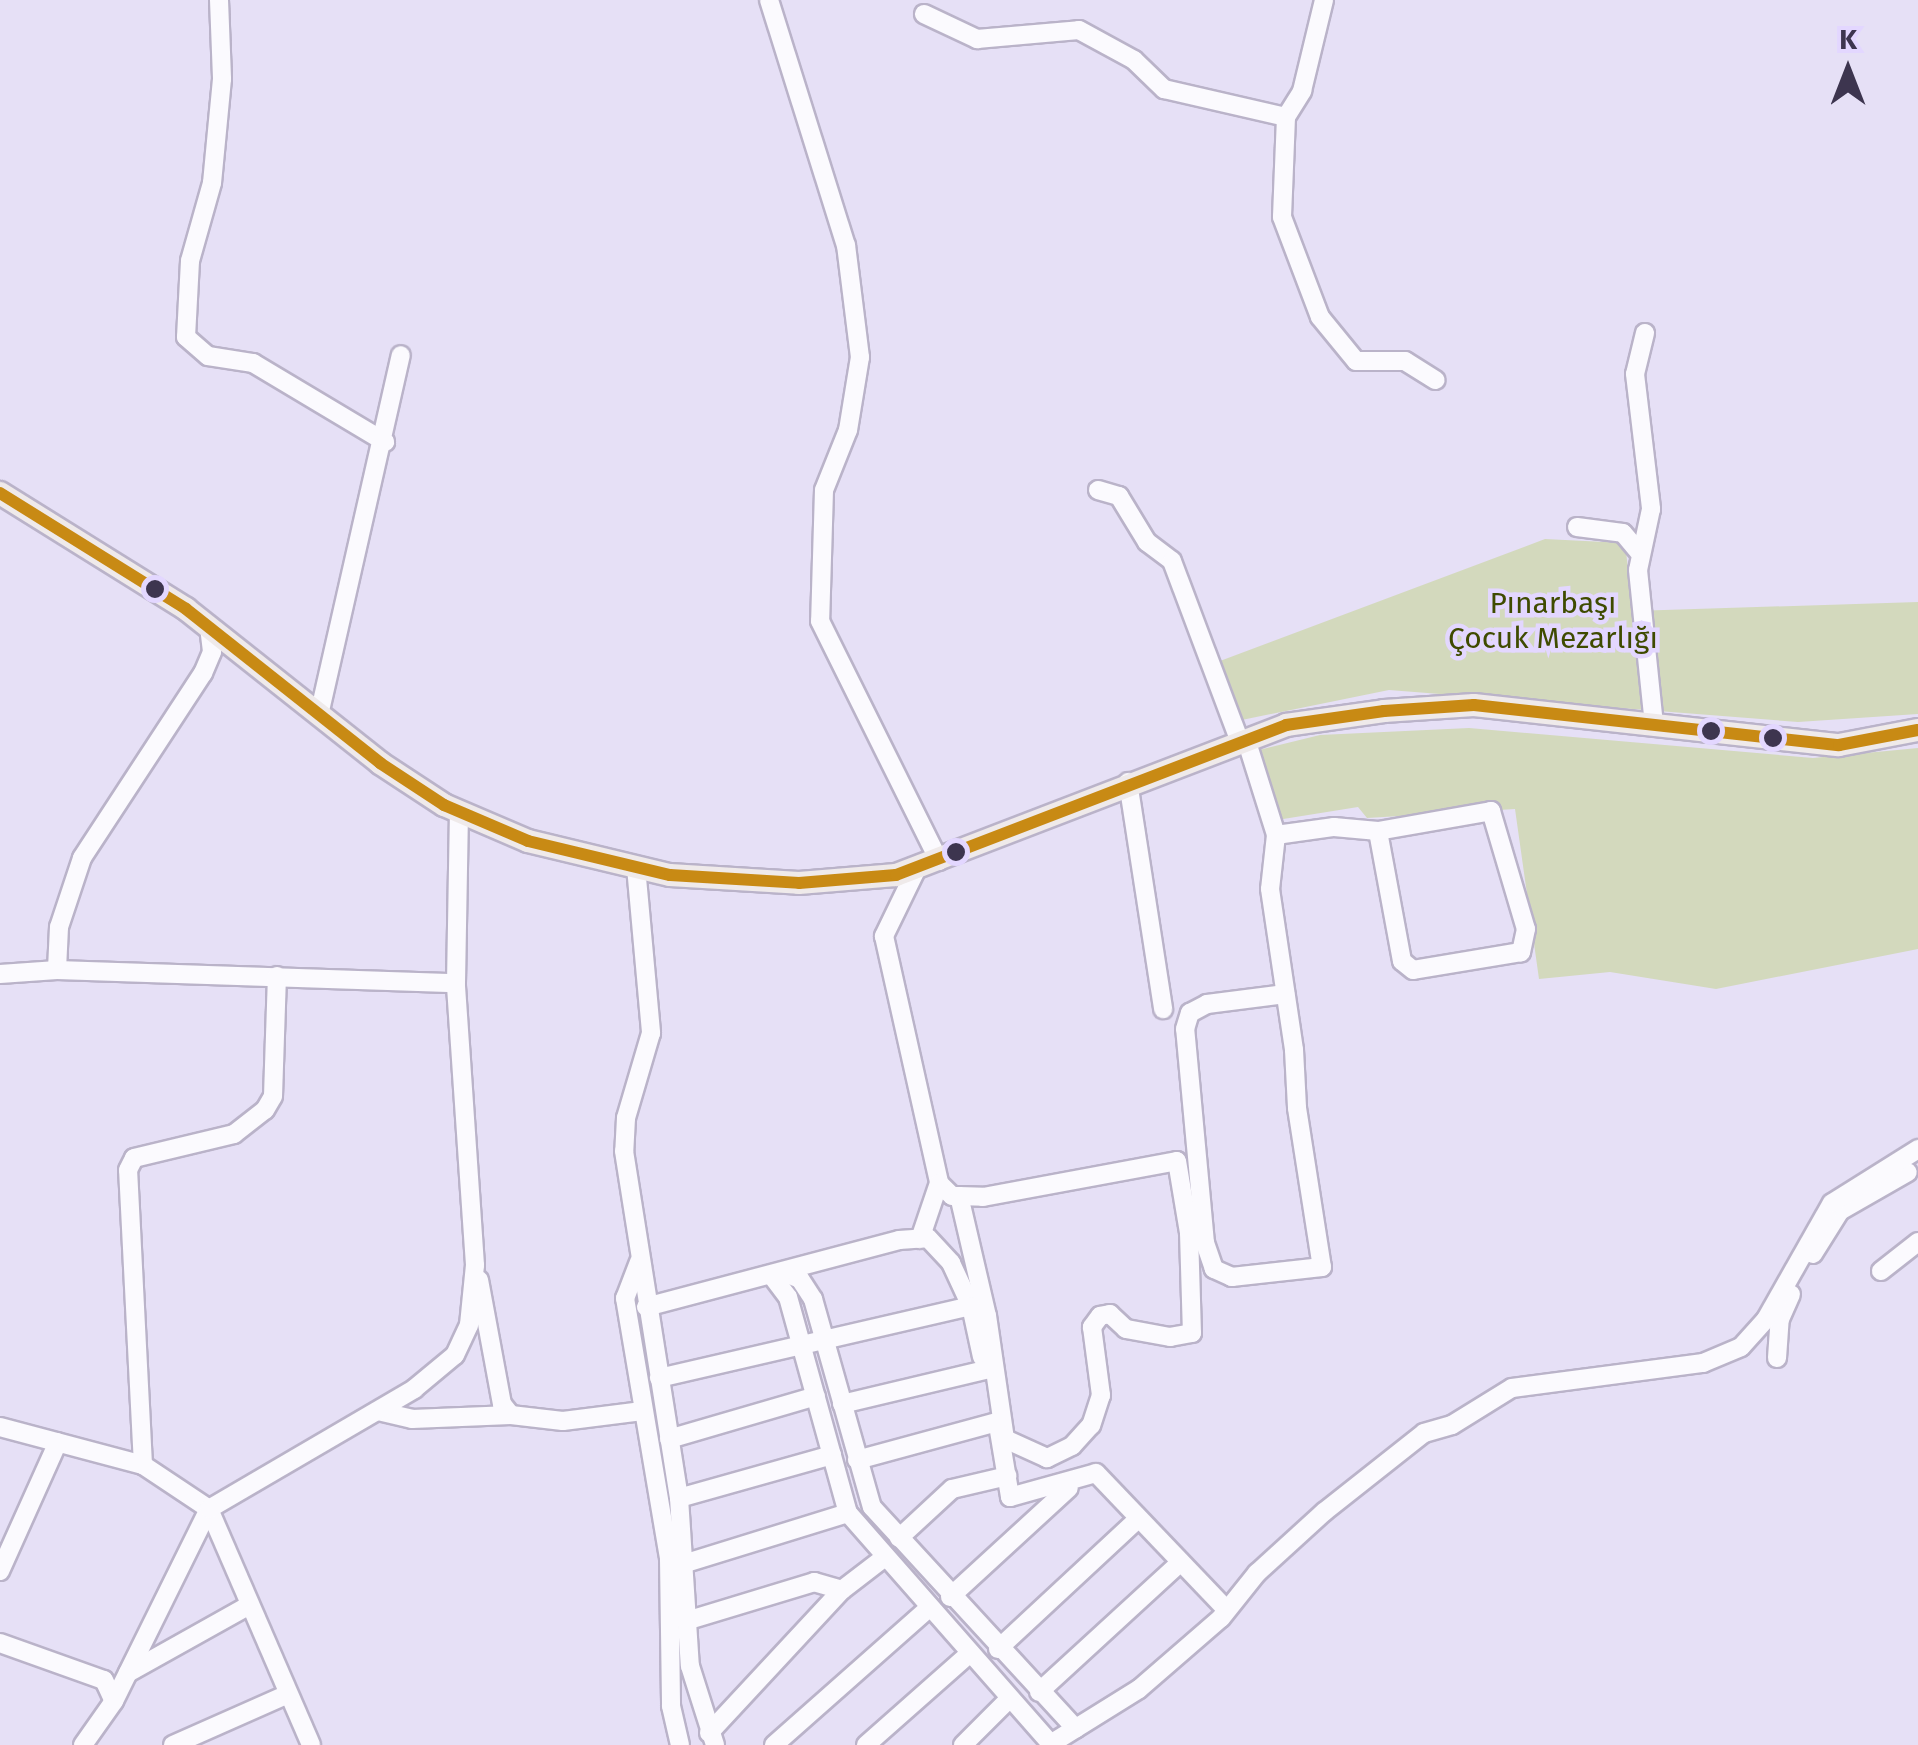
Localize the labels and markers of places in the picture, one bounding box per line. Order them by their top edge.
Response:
unlabelled marker [145,579,165,599]
unlabelled marker [1701,721,1721,741]
unlabelled marker [1763,728,1783,748]
unlabelled marker [946,842,966,862]

